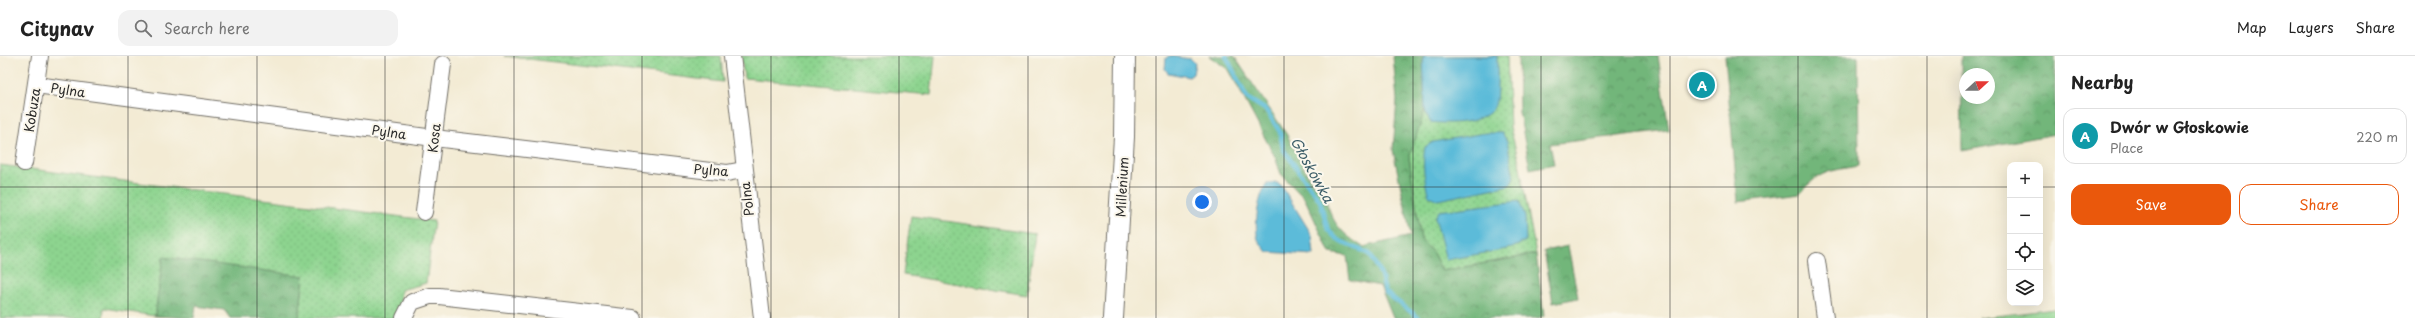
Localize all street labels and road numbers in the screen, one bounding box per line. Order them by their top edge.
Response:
street label: Pylna [50,78,88,101]
street label: Kobuza [19,86,45,133]
street label: Pylna [371,120,409,143]
street label: Kosa [422,121,445,154]
street label: Millenium [1110,156,1133,218]
street label: Pylna [693,159,730,180]
street label: Polna [735,180,758,217]

